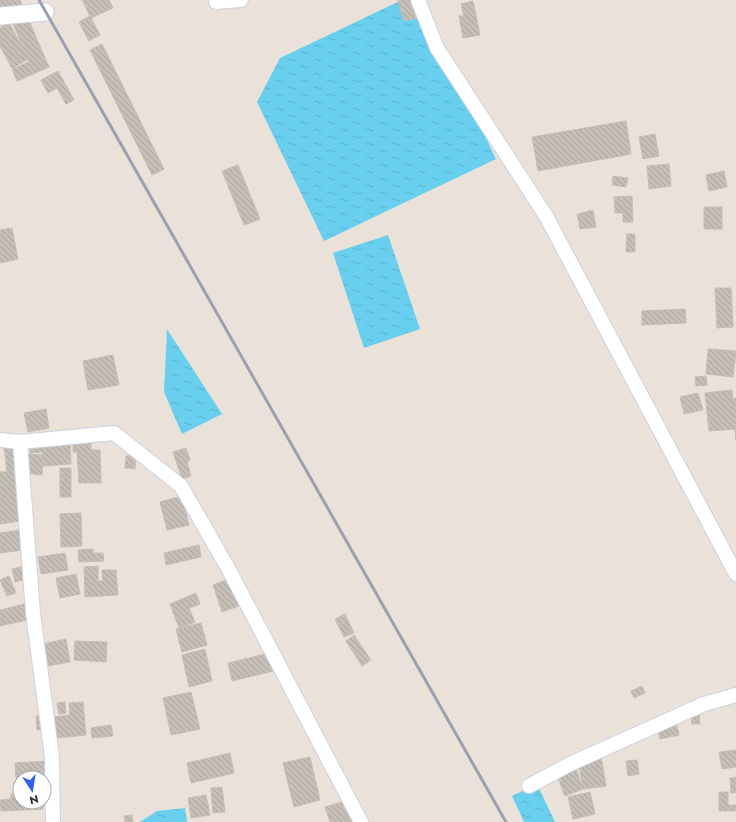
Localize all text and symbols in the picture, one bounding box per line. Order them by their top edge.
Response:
north arrow [12,770,52,810]
text: N [28,791,40,809]

